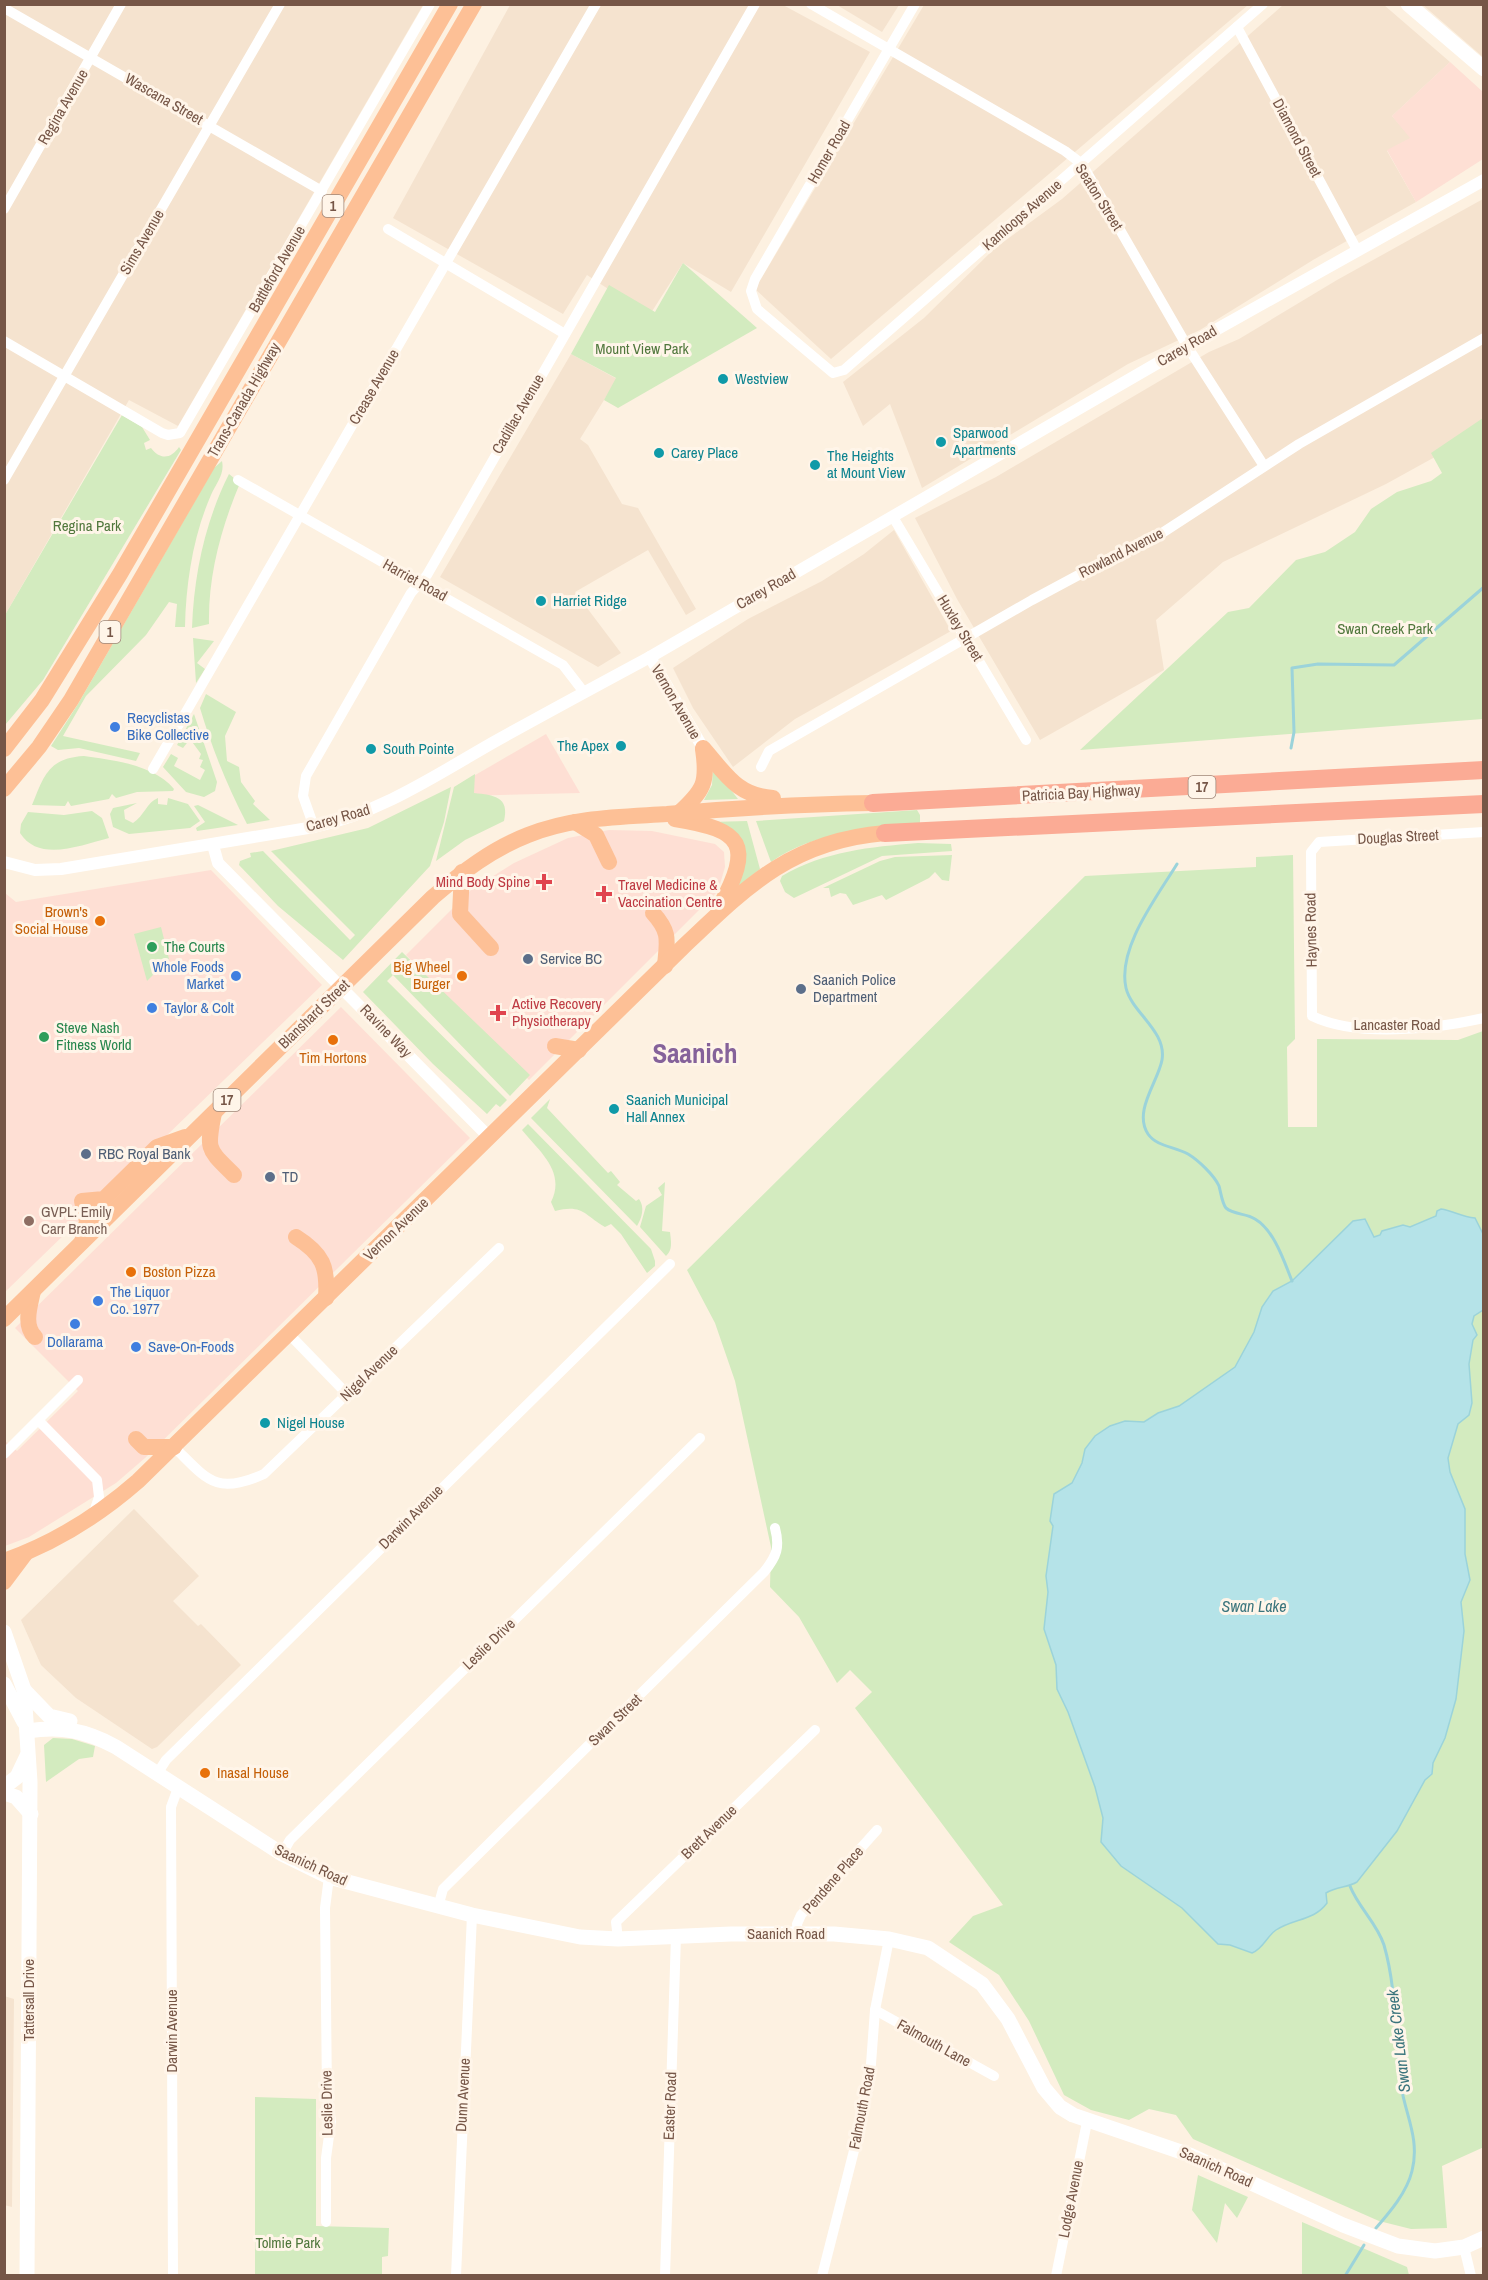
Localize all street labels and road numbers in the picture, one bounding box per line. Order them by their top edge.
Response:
street label: Regina Avenue [32,65,93,148]
street label: Wascana Street [121,68,208,130]
street label: Diamond Street [1268,95,1327,181]
street label: Homer Road [802,116,855,187]
street label: Seaton Street [1071,159,1129,235]
street label: Kamloops Avenue [977,174,1066,255]
road number: 1 [322,195,344,217]
street label: Sims Avenue [114,205,169,278]
street label: Battleford Avenue [243,221,310,316]
street label: Carey Road [1153,320,1220,371]
street label: Trans-Canada Highway [202,338,285,461]
street label: Crease Avenue [343,345,404,428]
street label: Cadillac Avenue [486,370,549,457]
street label: Rowland Avenue [1075,522,1167,583]
street label: Harriet Road [379,553,451,606]
street label: Carey Road [732,563,799,614]
street label: Huxley Street [932,591,989,665]
road number: 1 [100,621,120,643]
street label: Vernon Avenue [647,660,706,743]
road number: 17 [1188,776,1216,798]
street label: Patricia Bay Highway [1021,779,1141,806]
street label: Carey Road [303,798,372,837]
street label: Douglas Street [1357,824,1440,849]
street label: Haynes Road [1299,893,1322,967]
street label: Blanshard Street [273,974,354,1053]
street label: Ravine Way [356,999,418,1062]
street label: Lancaster Road [1354,1014,1440,1035]
road number: 17 [214,1089,240,1111]
street label: Vernon Avenue [358,1192,433,1265]
street label: Nigel Avenue [335,1340,402,1406]
street label: Darwin Avenue [374,1480,448,1553]
street label: Leslie Drive [458,1613,520,1674]
street label: Swan Street [583,1688,646,1750]
street label: Brett Avenue [676,1800,741,1864]
street label: Saanich Road [271,1839,351,1891]
street label: Pendene Place [797,1841,868,1918]
street label: Saanich Road [747,1923,825,1944]
street label: Tattersall Drive [18,1959,39,2041]
street label: Darwin Avenue [161,1989,182,2073]
street label: Falmouth Lane [894,2014,975,2072]
street label: Dunn Avenue [450,2057,475,2132]
street label: Falmouth Road [843,2065,880,2151]
street label: Leslie Drive [315,2070,338,2136]
street label: Easter Road [658,2071,681,2141]
street label: Saanich Road [1176,2141,1256,2192]
street label: Lodge Avenue [1053,2158,1088,2239]

